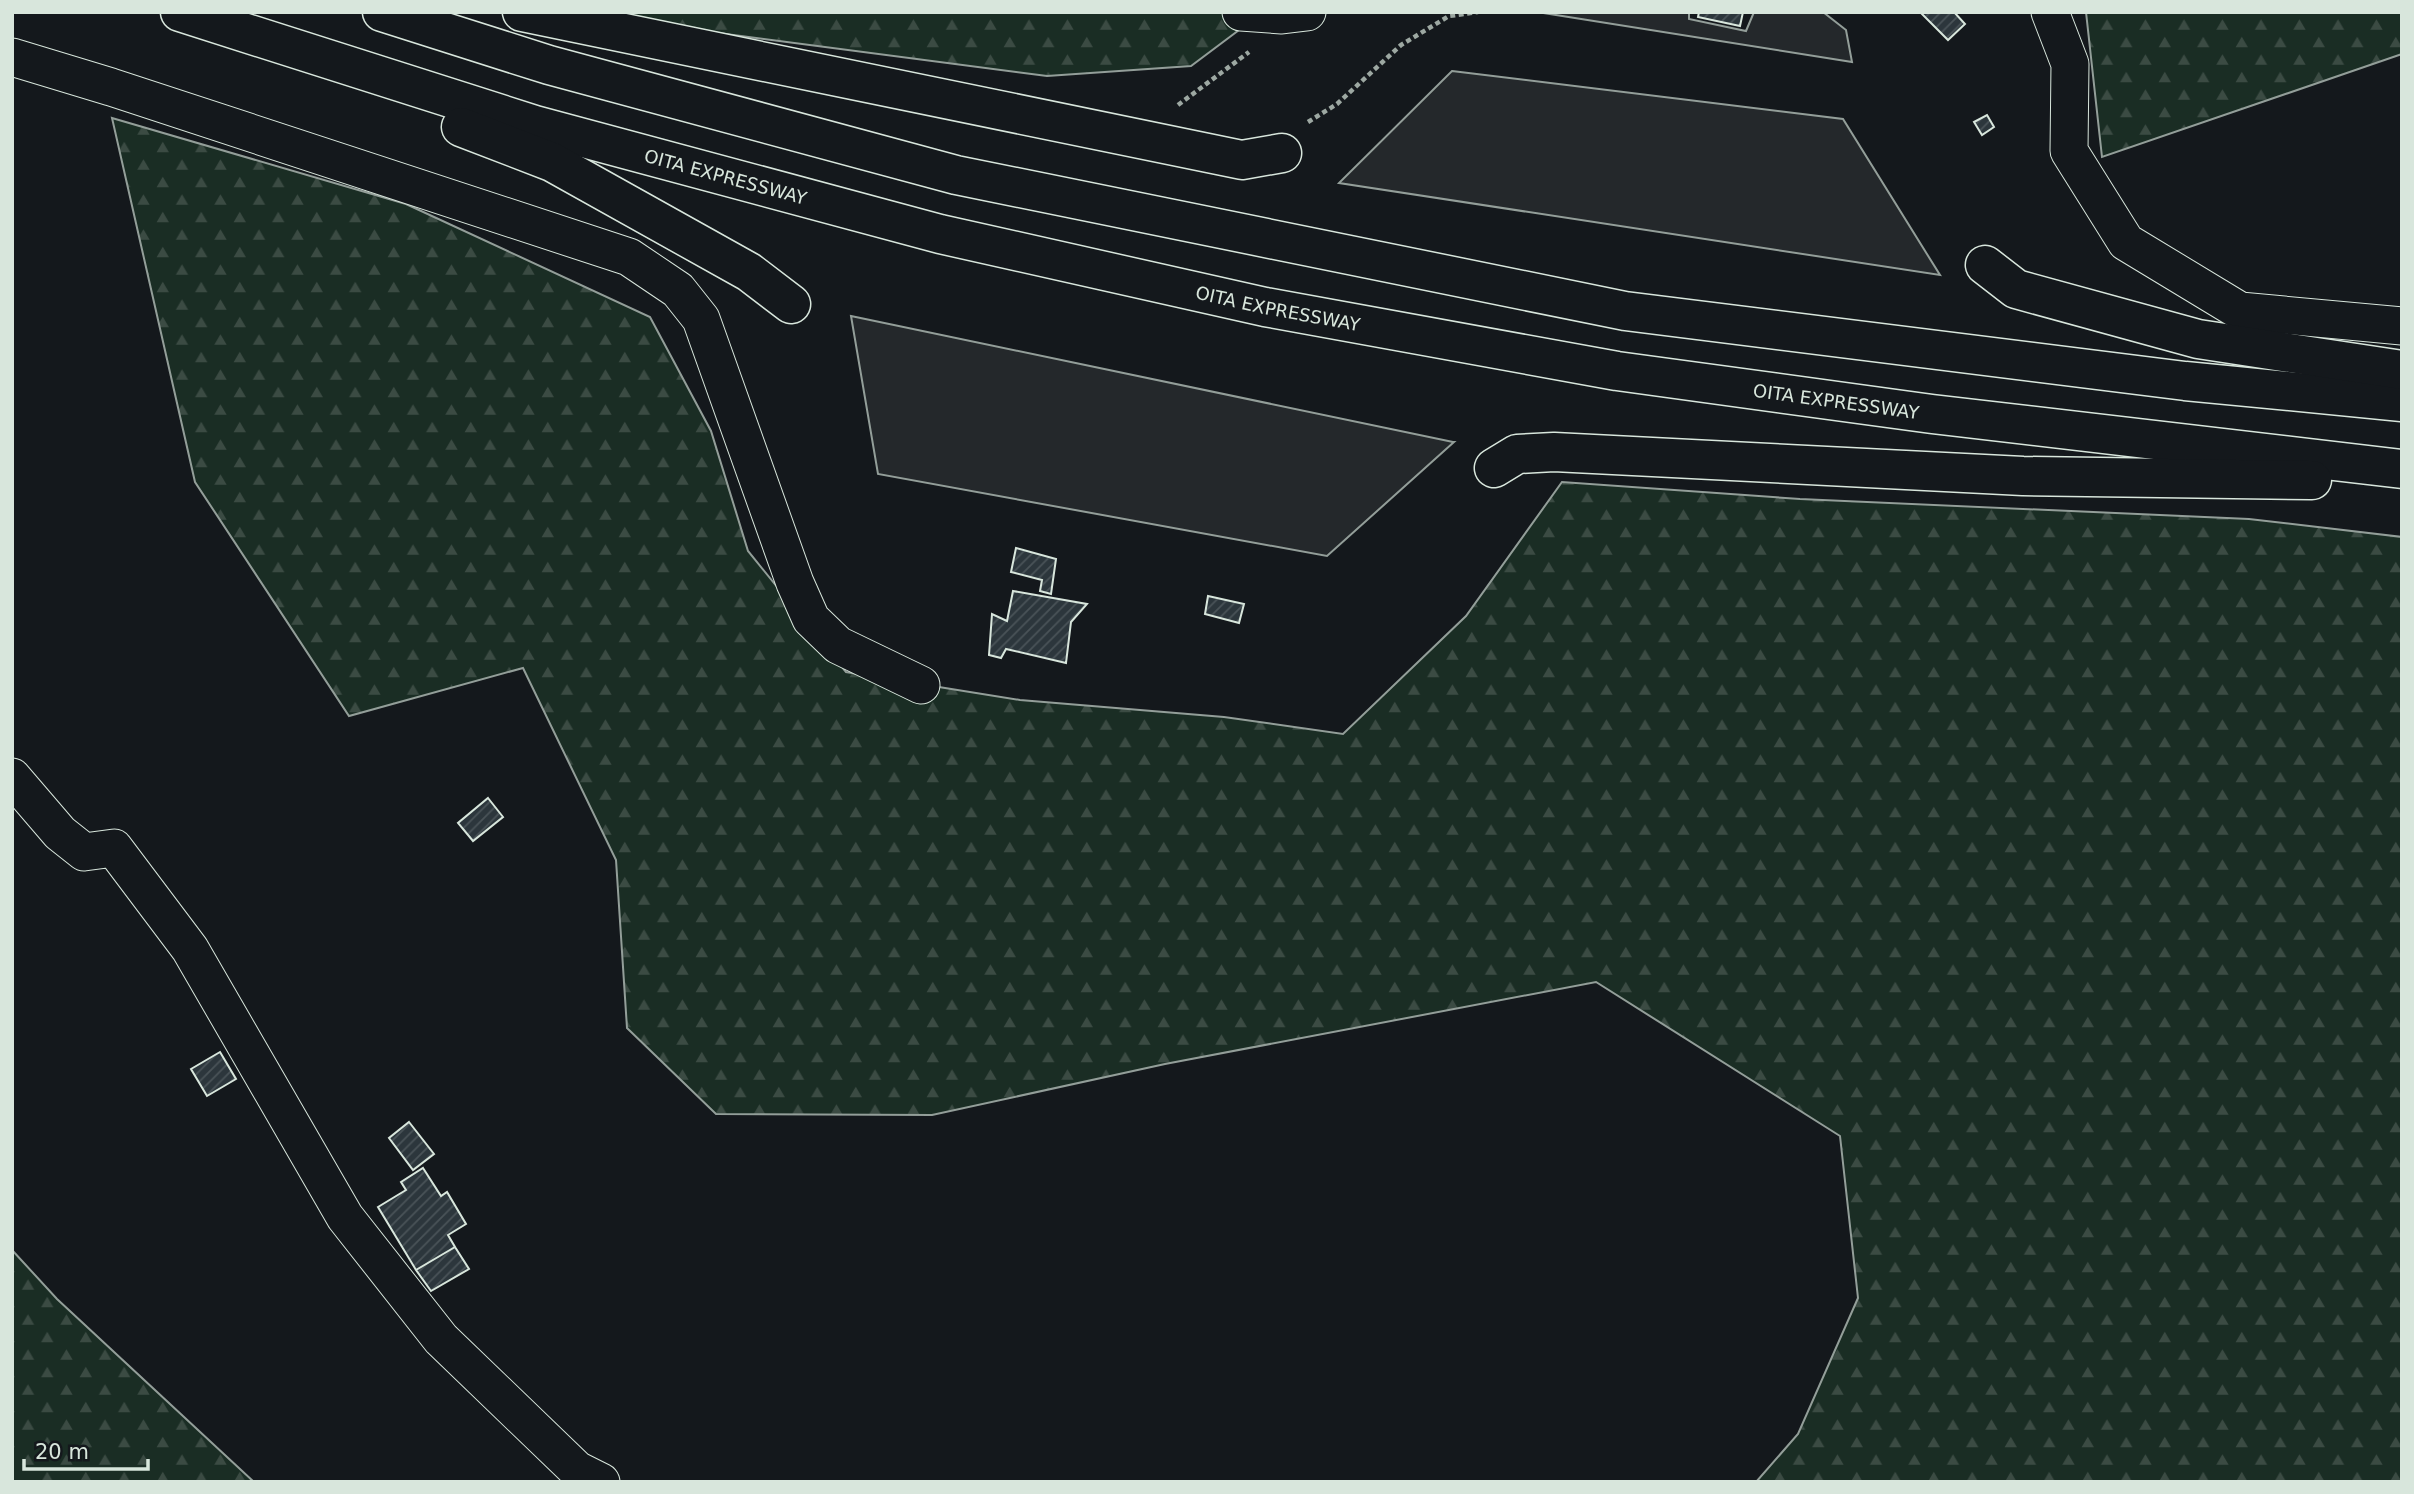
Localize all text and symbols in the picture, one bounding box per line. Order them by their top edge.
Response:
street label: OITA EXPRESSWAY [642,144,810,208]
street label: OITA EXPRESSWAY [1194,281,1363,335]
street label: OITA EXPRESSWAY [1752,379,1921,423]
scale bar [24,1428,149,1472]
text: 20 m [35,1440,89,1464]

